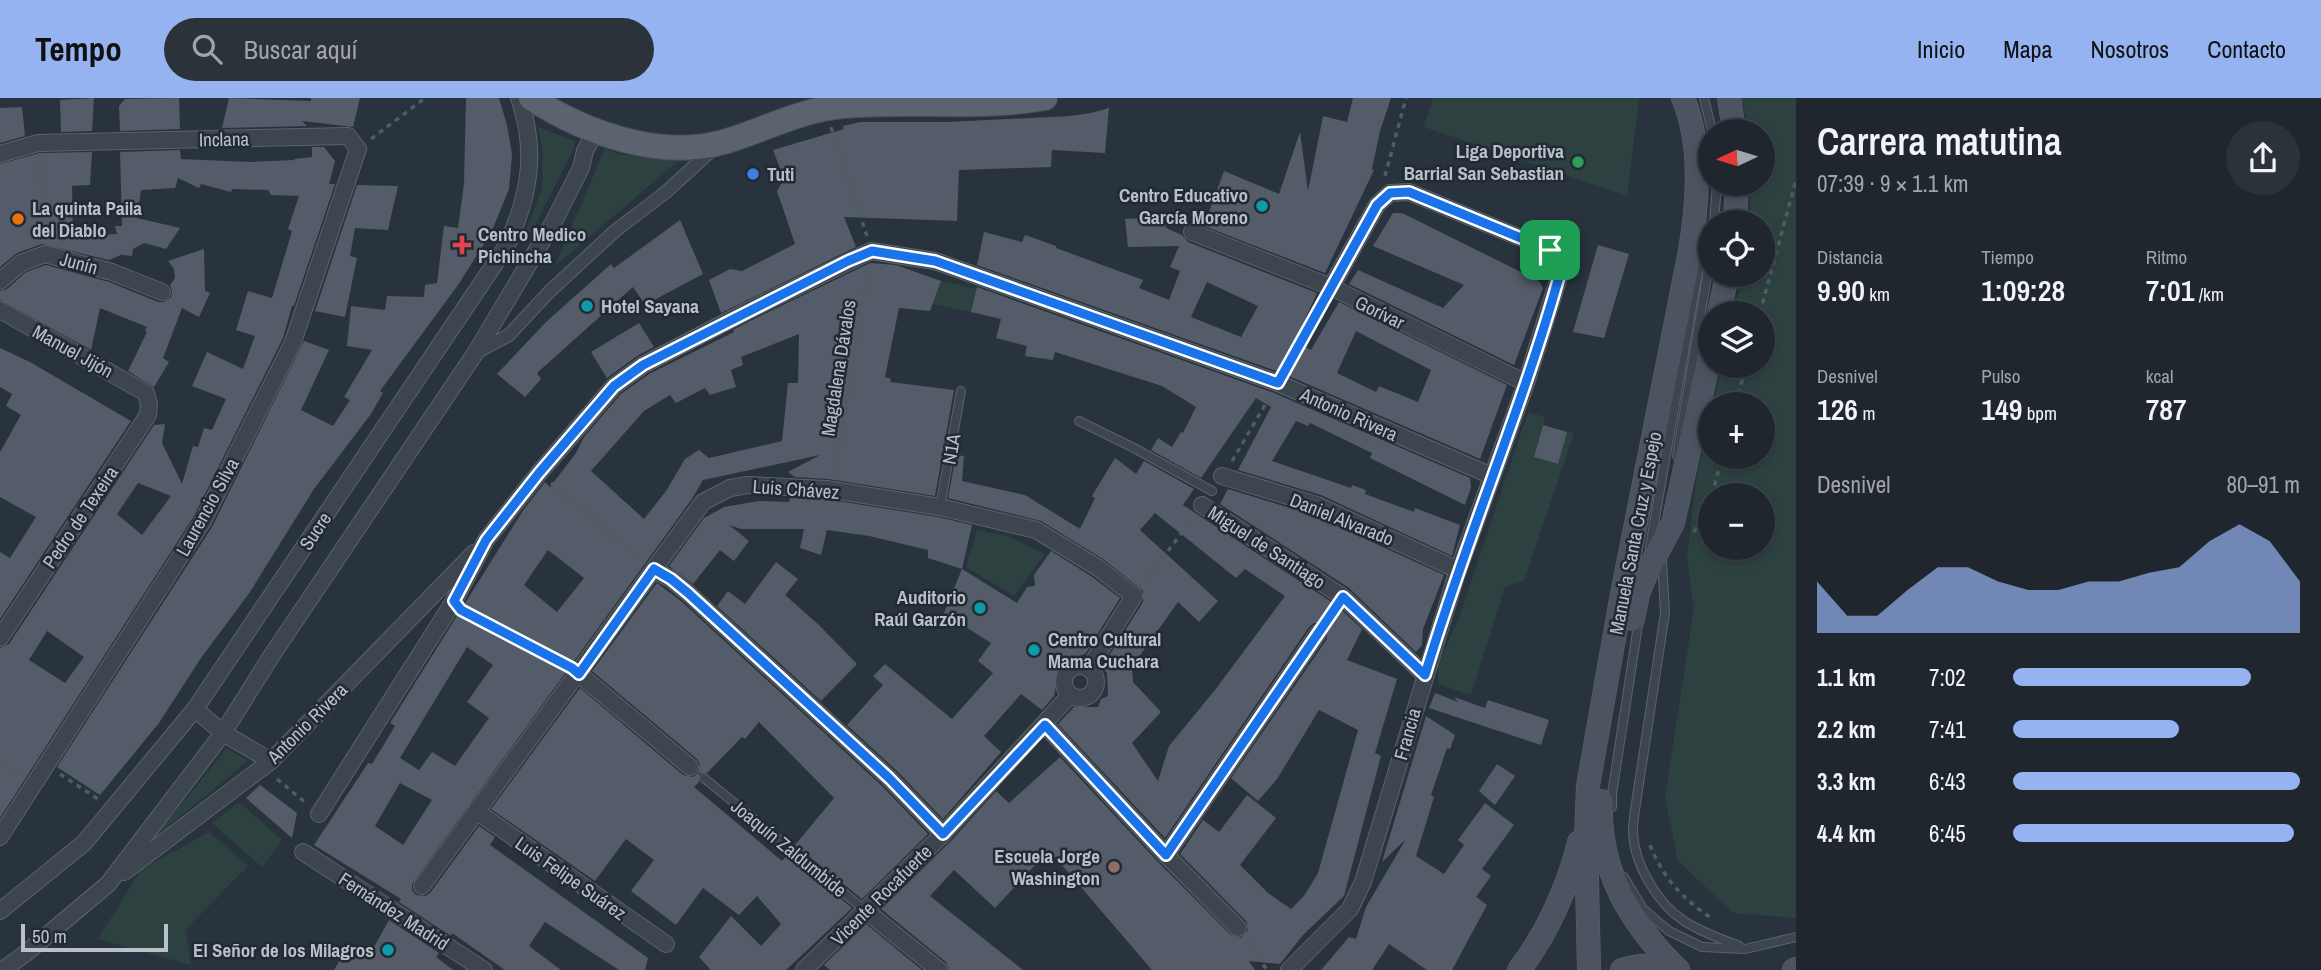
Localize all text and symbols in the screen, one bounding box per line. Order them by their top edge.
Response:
search box [164,18,654,81]
text: Tempo [35,27,122,71]
icon: search [188,30,226,68]
text: Buscar aquí [244,32,358,67]
text: Inicio [1917,33,1965,65]
text: Mapa [2003,33,2052,65]
text: Nosotros [2090,33,2169,65]
text: Contacto [2207,33,2286,65]
text: Carrera matutina [1817,116,2062,167]
north arrow [1698,119,1774,196]
map controls [1698,119,1775,560]
button: share [2226,121,2300,195]
street label: Inclana [199,126,250,152]
place label: Liga Deportiva Barrial San Sebastian [1404,138,1564,186]
marker: Liga Deportiva Barrial San Sebastian [1570,154,1586,170]
place label: Tuti [767,161,794,187]
marker: Tuti [745,166,761,182]
text: 07:39 · 9 × 1.1 km [1817,168,1969,199]
place label: Centro Educativo García Moreno [1119,182,1248,230]
place label: La quinta Paila del Diablo [32,195,142,243]
marker: Centro Educativo García Moreno [1254,198,1270,214]
button: locate [1698,210,1775,287]
marker: La quinta Paila del Diablo [10,211,26,227]
pin [1520,220,1580,280]
place label: Centro Medico Pichincha [478,221,586,269]
icon: arrive [1531,231,1569,269]
marker: Centro Medico Pichincha [452,235,472,255]
text: Distancia [1817,244,1883,270]
text: Tiempo [1981,244,2034,270]
text: Ritmo [2146,244,2187,270]
street label: Junín [57,246,101,280]
text: 9.90 [1817,270,1865,310]
text: 1:09:28 [1981,270,2065,310]
text: 7:01 [2146,270,2194,310]
text: km [1865,281,1890,307]
text: /km [2194,281,2224,307]
street label: Gorívar [1351,289,1410,335]
place label: Hotel Sayana [601,293,699,319]
marker: Hotel Sayana [579,298,595,314]
street label: Magdalena Dávalos [814,298,862,438]
button: layers [1698,301,1775,378]
street label: Manuel Jijón [28,318,118,384]
text: Desnivel [1817,363,1878,389]
text: Pulso [1981,363,2020,389]
text: kcal [2146,363,2173,389]
street label: Antonio Rivera [1295,381,1402,447]
text: 126 [1817,389,1858,429]
text: 149 [1981,389,2022,429]
text: 787 [2146,389,2187,429]
button: + [1698,392,1775,469]
text: m [1858,400,1875,426]
text: bpm [2022,400,2057,426]
street label: Manuela Santa Cruz y Espejo [1603,429,1667,637]
street label: N1A [936,431,967,466]
street label: Laurencio Silva [169,453,245,561]
street label: Pedro de Texeira [36,460,124,573]
text: Desnivel [1817,469,1890,500]
text: 80–91 m [2227,469,2300,500]
street label: Luis Chávez [752,473,840,505]
button: − [1698,483,1775,560]
street label: Daniel Alvarado [1286,486,1398,552]
street label: Miguel de Santiago [1203,499,1331,595]
street label: Sucre [293,507,337,555]
place label: Auditorio Raúl Garzón [874,584,966,632]
marker: Auditorio Raúl Garzón [972,600,988,616]
place label: Centro Cultural Mama Cuchara [1048,626,1161,674]
marker: Centro Cultural Mama Cuchara [1026,642,1042,658]
text: 1.1 km [1817,662,1876,693]
text: 7:02 [1929,662,1966,693]
street label: Antonio Rivera [260,677,353,770]
street label: Francia [1387,705,1427,763]
text: 2.2 km [1817,714,1876,745]
text: 7:41 [1929,714,1966,745]
text: 3.3 km [1817,766,1876,797]
text: 6:43 [1929,766,1966,797]
street label: Joaquín Zaldumbide [726,793,852,903]
text: 4.4 km [1817,818,1876,849]
text: 6:45 [1929,818,1966,849]
street label: Luis Felipe Suárez [510,830,632,926]
street label: Vicente Rocafuerte [825,839,937,951]
place label: Escuela Jorge Washington [994,843,1100,891]
marker: Escuela Jorge Washington [1106,859,1122,875]
street label: Fernández Madrid [334,866,454,956]
scale bar [21,921,168,953]
text: 50 m [32,923,67,949]
place label: El Señor de los Milagros [193,937,374,963]
marker: El Señor de los Milagros [380,942,396,958]

